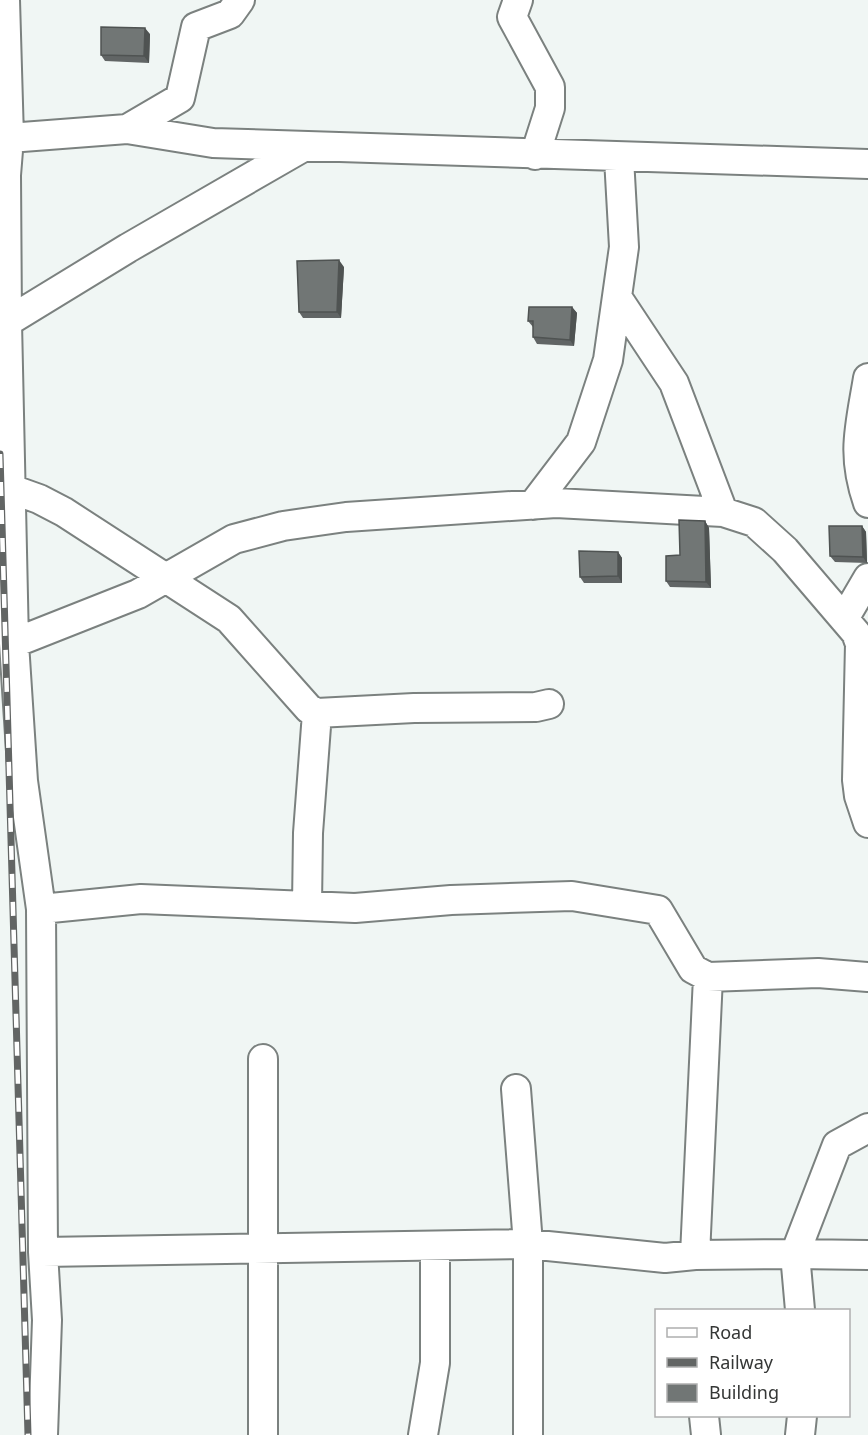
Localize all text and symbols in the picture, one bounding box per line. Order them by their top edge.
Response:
legend [655,1309,850,1417]
text: Road [709,1320,752,1344]
text: Railway [709,1350,774,1374]
text: Building [709,1380,779,1404]

